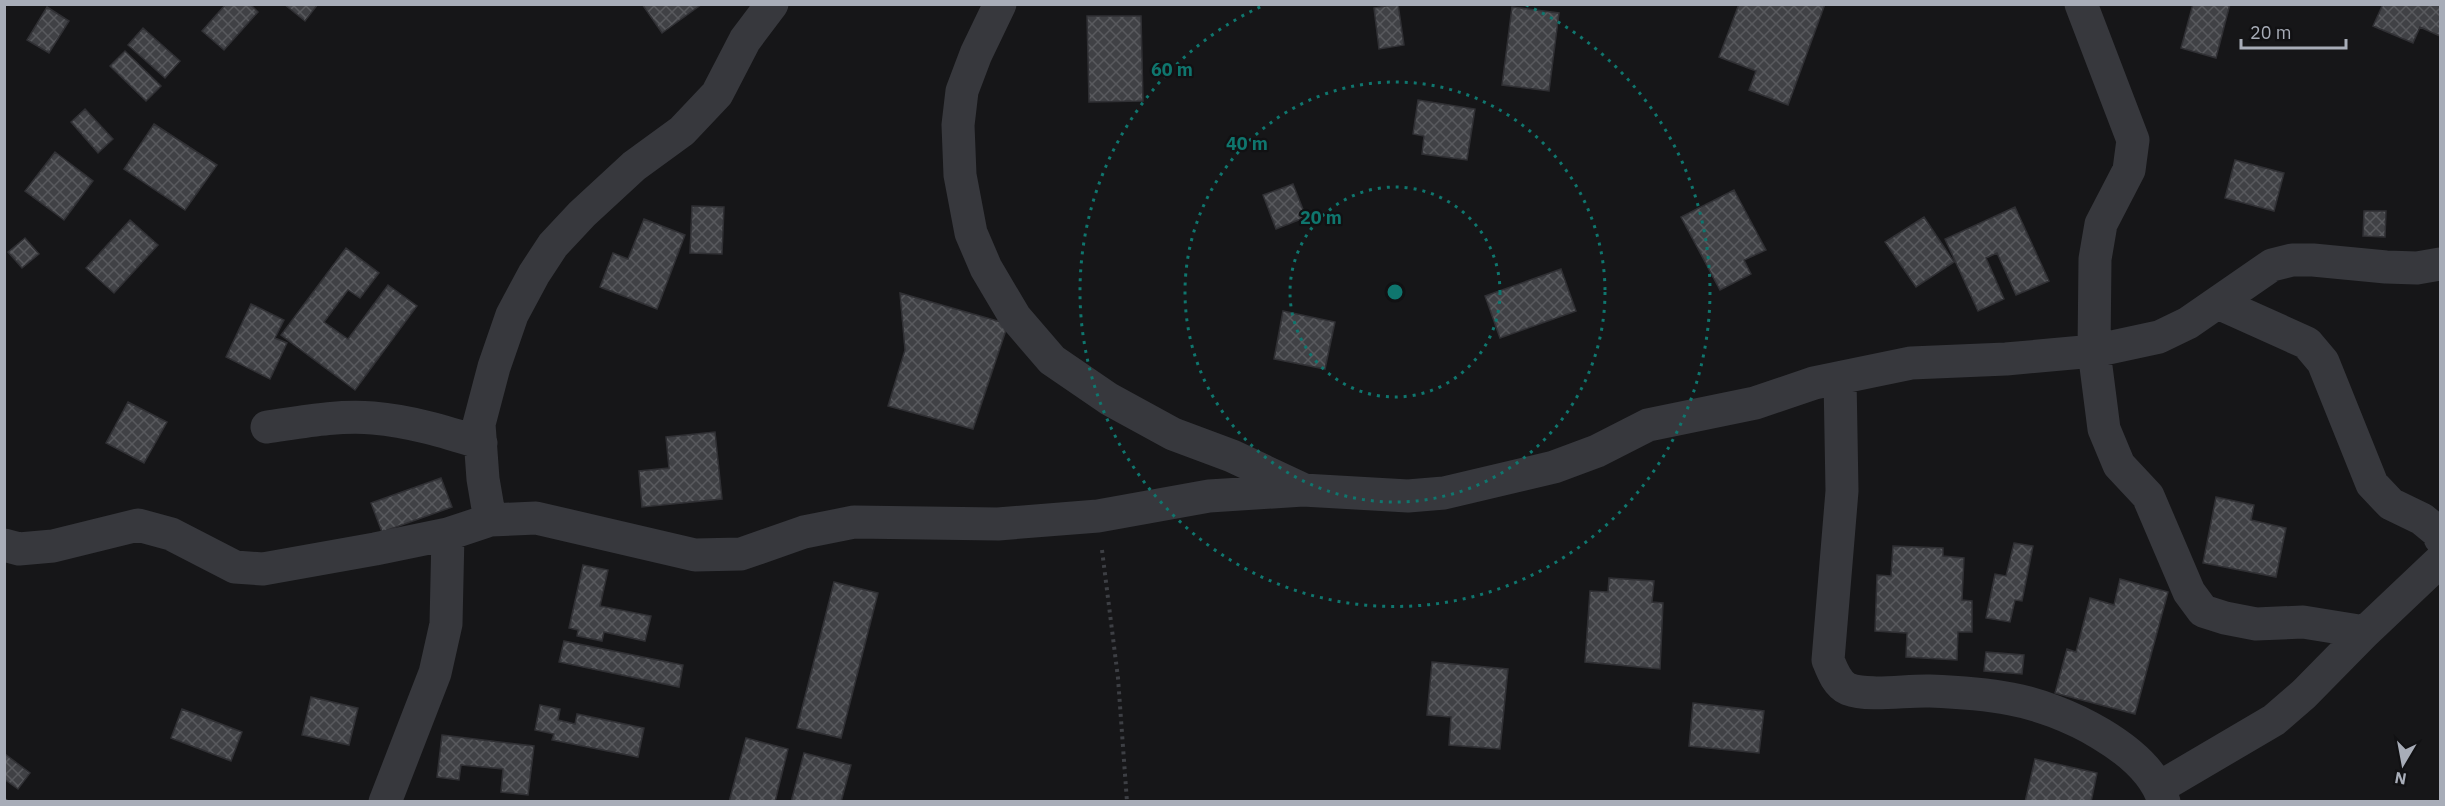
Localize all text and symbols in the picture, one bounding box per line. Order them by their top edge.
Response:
scale bar [2241,12,2346,50]
text: 20 m [2250,21,2292,44]
text: 60 m [1151,58,1193,81]
text: 40 m [1226,132,1268,155]
text: 20 m [1300,206,1342,229]
centre of rings [1385,282,1405,302]
north arrow [2373,734,2433,794]
text: N [2393,768,2408,790]

